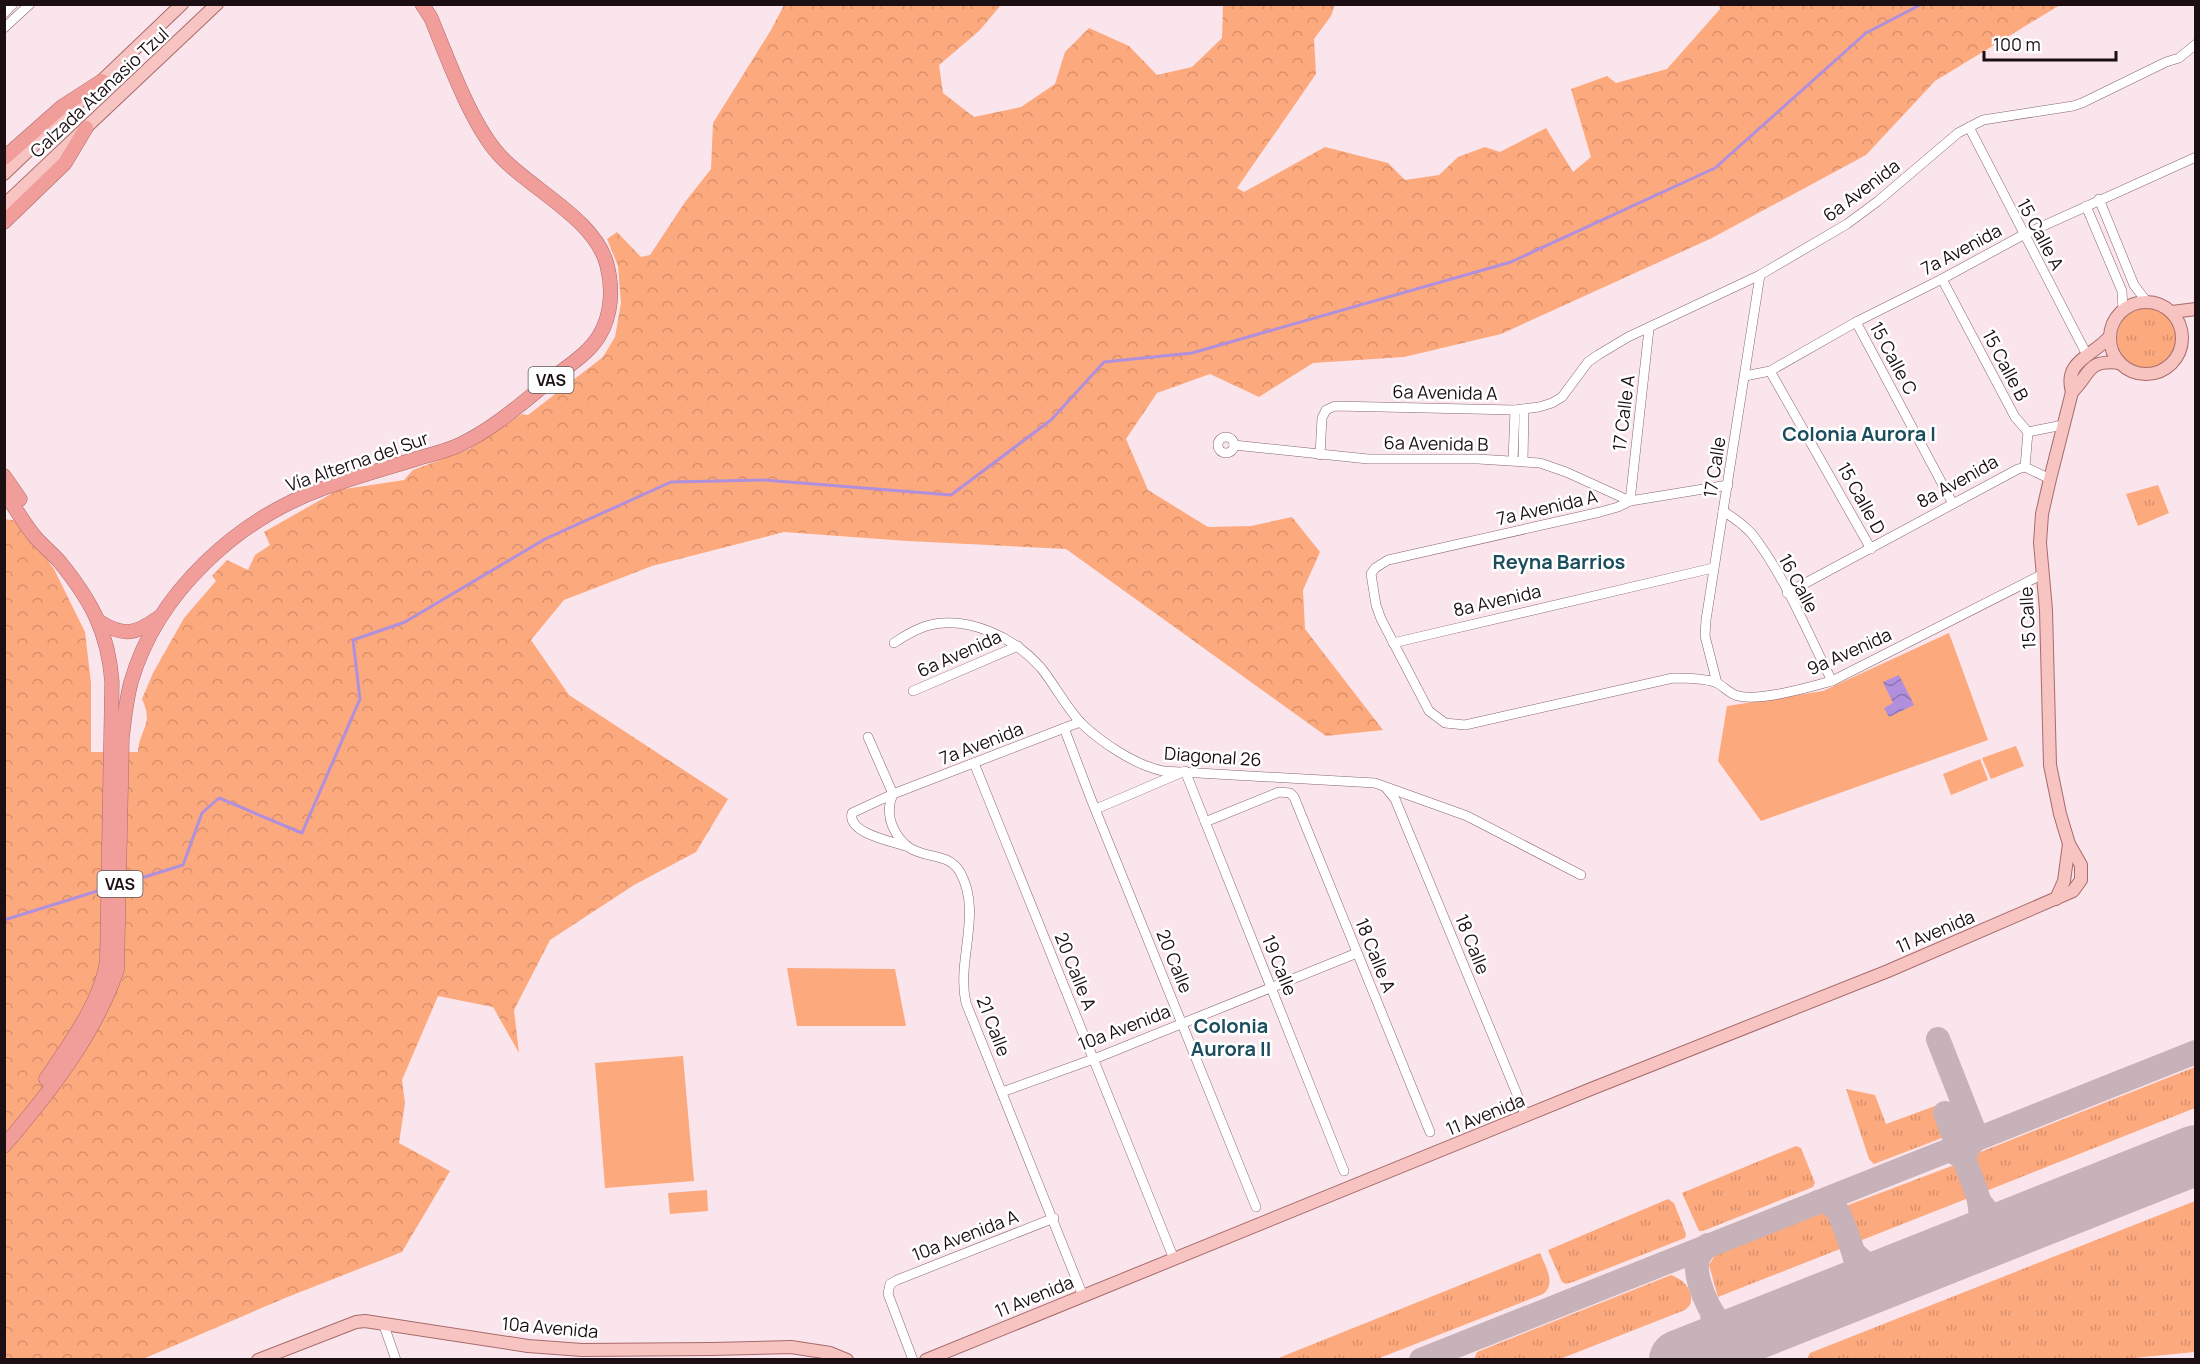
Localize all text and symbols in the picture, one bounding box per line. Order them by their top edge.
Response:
street label: Calzada Atanasio Tzul [25,21,173,163]
scale bar [1984,24,2116,62]
text: 100 m [1993,32,2041,56]
street label: 6a Avenida [1818,153,1904,227]
street label: 15 Calle A [2012,194,2070,275]
street label: 7a Avenida [1917,218,2005,280]
street label: 15 Calle C [1865,317,1923,399]
street label: 15 Calle B [1977,325,2035,405]
road number: VAS [528,367,574,393]
street label: 17 Calle A [1606,373,1640,452]
street label: 6a Avenida A [1392,379,1498,405]
district label: Colonia Aurora I [1782,420,1936,447]
street label: Vía Alterna del Sur [282,425,432,497]
street label: 6a Avenida B [1383,430,1489,456]
street label: 17 Calle [1697,435,1731,499]
street label: 8a Avenida [1912,449,2002,513]
street label: 15 Calle D [1832,458,1892,538]
street label: 7a Avenida A [1494,484,1600,530]
district label: Reyna Barrios [1493,548,1626,575]
street label: 16 Calle [1773,549,1825,617]
street label: 8a Avenida [1451,578,1543,622]
street label: 15 Calle [2013,586,2041,650]
street label: 9a Avenida [1803,622,1895,680]
street label: 6a Avenida [913,624,1005,682]
street label: 7a Avenida [936,716,1026,770]
street label: Diagonal 26 [1164,741,1262,771]
road number: VAS [98,871,142,897]
street label: 11 Avenida [1892,904,1978,958]
street label: 18 Calle [1450,910,1496,978]
street label: 18 Calle A [1350,914,1402,996]
street label: 20 Calle [1151,926,1199,996]
street label: 20 Calle A [1050,929,1103,1014]
street label: 19 Calle [1257,931,1303,999]
street label: 21 Calle [972,992,1016,1060]
street label: 10a Avenida [1074,998,1174,1056]
district label: Colonia Aurora II [1191,1012,1271,1062]
street label: 11 Avenida [1442,1087,1528,1141]
street label: 10a Avenida A [908,1204,1022,1266]
street label: 11 Avenida [991,1269,1077,1323]
street label: 10a Avenida [501,1311,599,1343]

